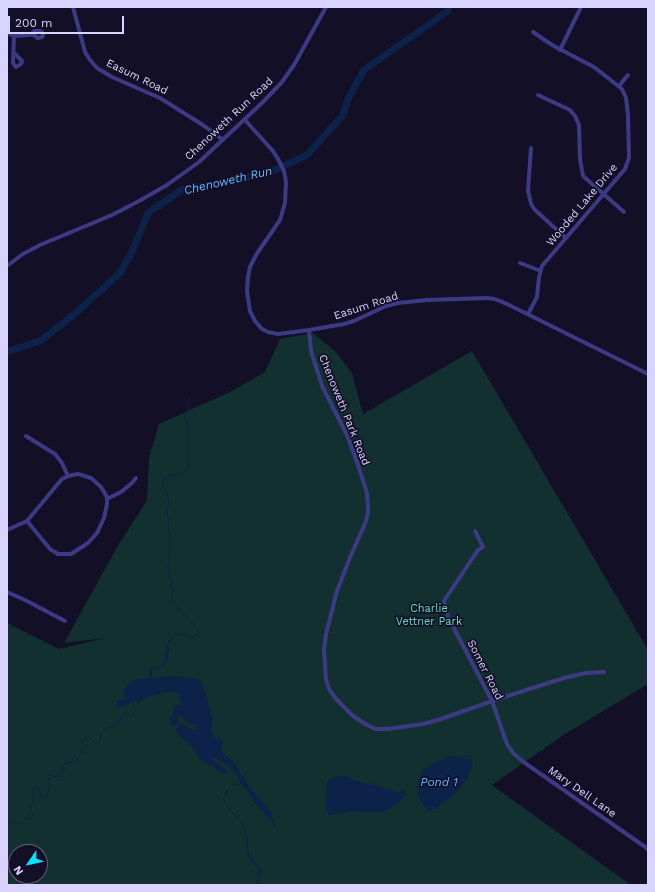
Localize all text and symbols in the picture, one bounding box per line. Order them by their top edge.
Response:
scale bar [10,8,126,34]
text: 200 m [15,16,52,30]
street label: Easum Road [104,56,170,98]
street label: Chenoweth Run Road [182,75,276,163]
street label: Wooded Lake Drive [544,161,620,249]
water label: Chenoweth Run [183,164,273,198]
street label: Easum Road [332,289,400,323]
street label: Chenoweth Park Road [316,353,372,467]
park label: Charlie Vettner Park [396,602,462,628]
street label: Somer Road [464,638,506,702]
street label: Mary Dell Lane [545,764,619,820]
water label: Pond 1 [420,775,458,789]
north arrow [8,844,48,884]
text: N [11,863,26,877]

